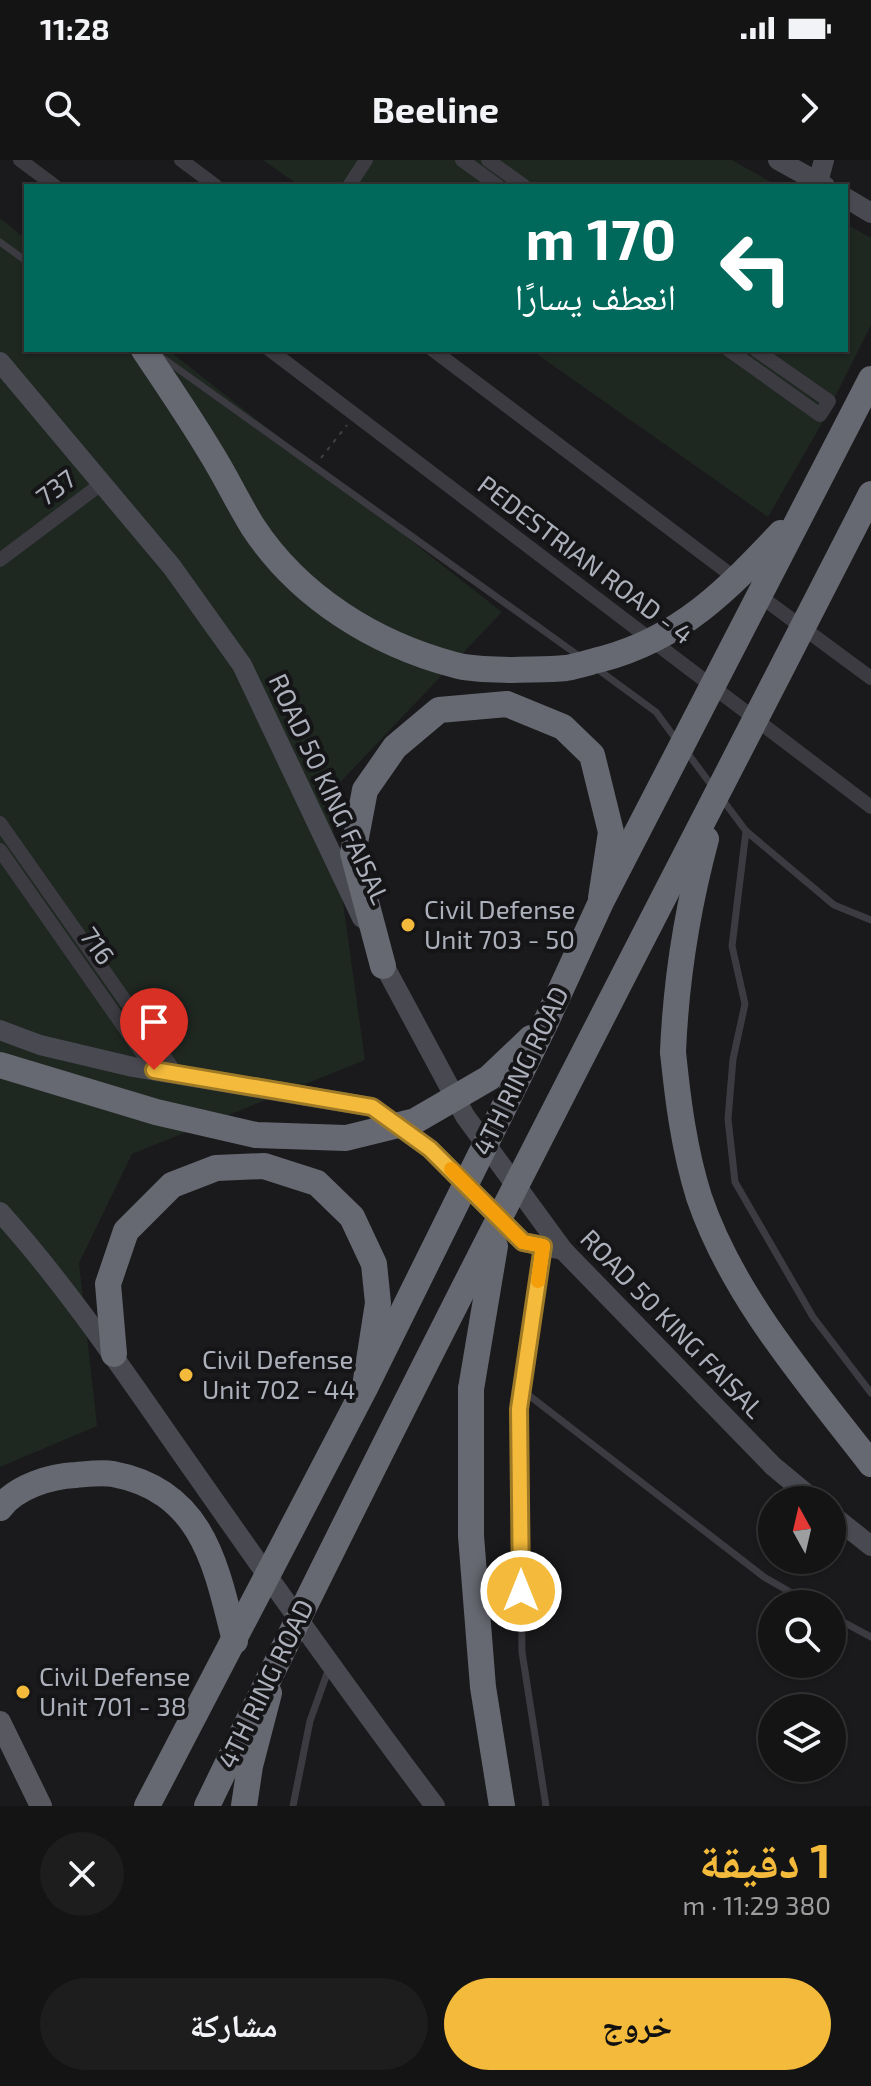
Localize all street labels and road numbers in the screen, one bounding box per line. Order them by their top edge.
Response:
street label: 737 [29,462,81,512]
street label: PEDESTRIAN ROAD - 4 [473,468,699,650]
street label: ROAD 50 KING FAISAL [263,668,397,908]
street label: 716 [74,920,122,970]
street label: 4TH RING ROAD [465,981,574,1160]
street label: ROAD 50 KING FAISAL [575,1222,771,1424]
street label: 4TH RING ROAD [210,1594,319,1773]

